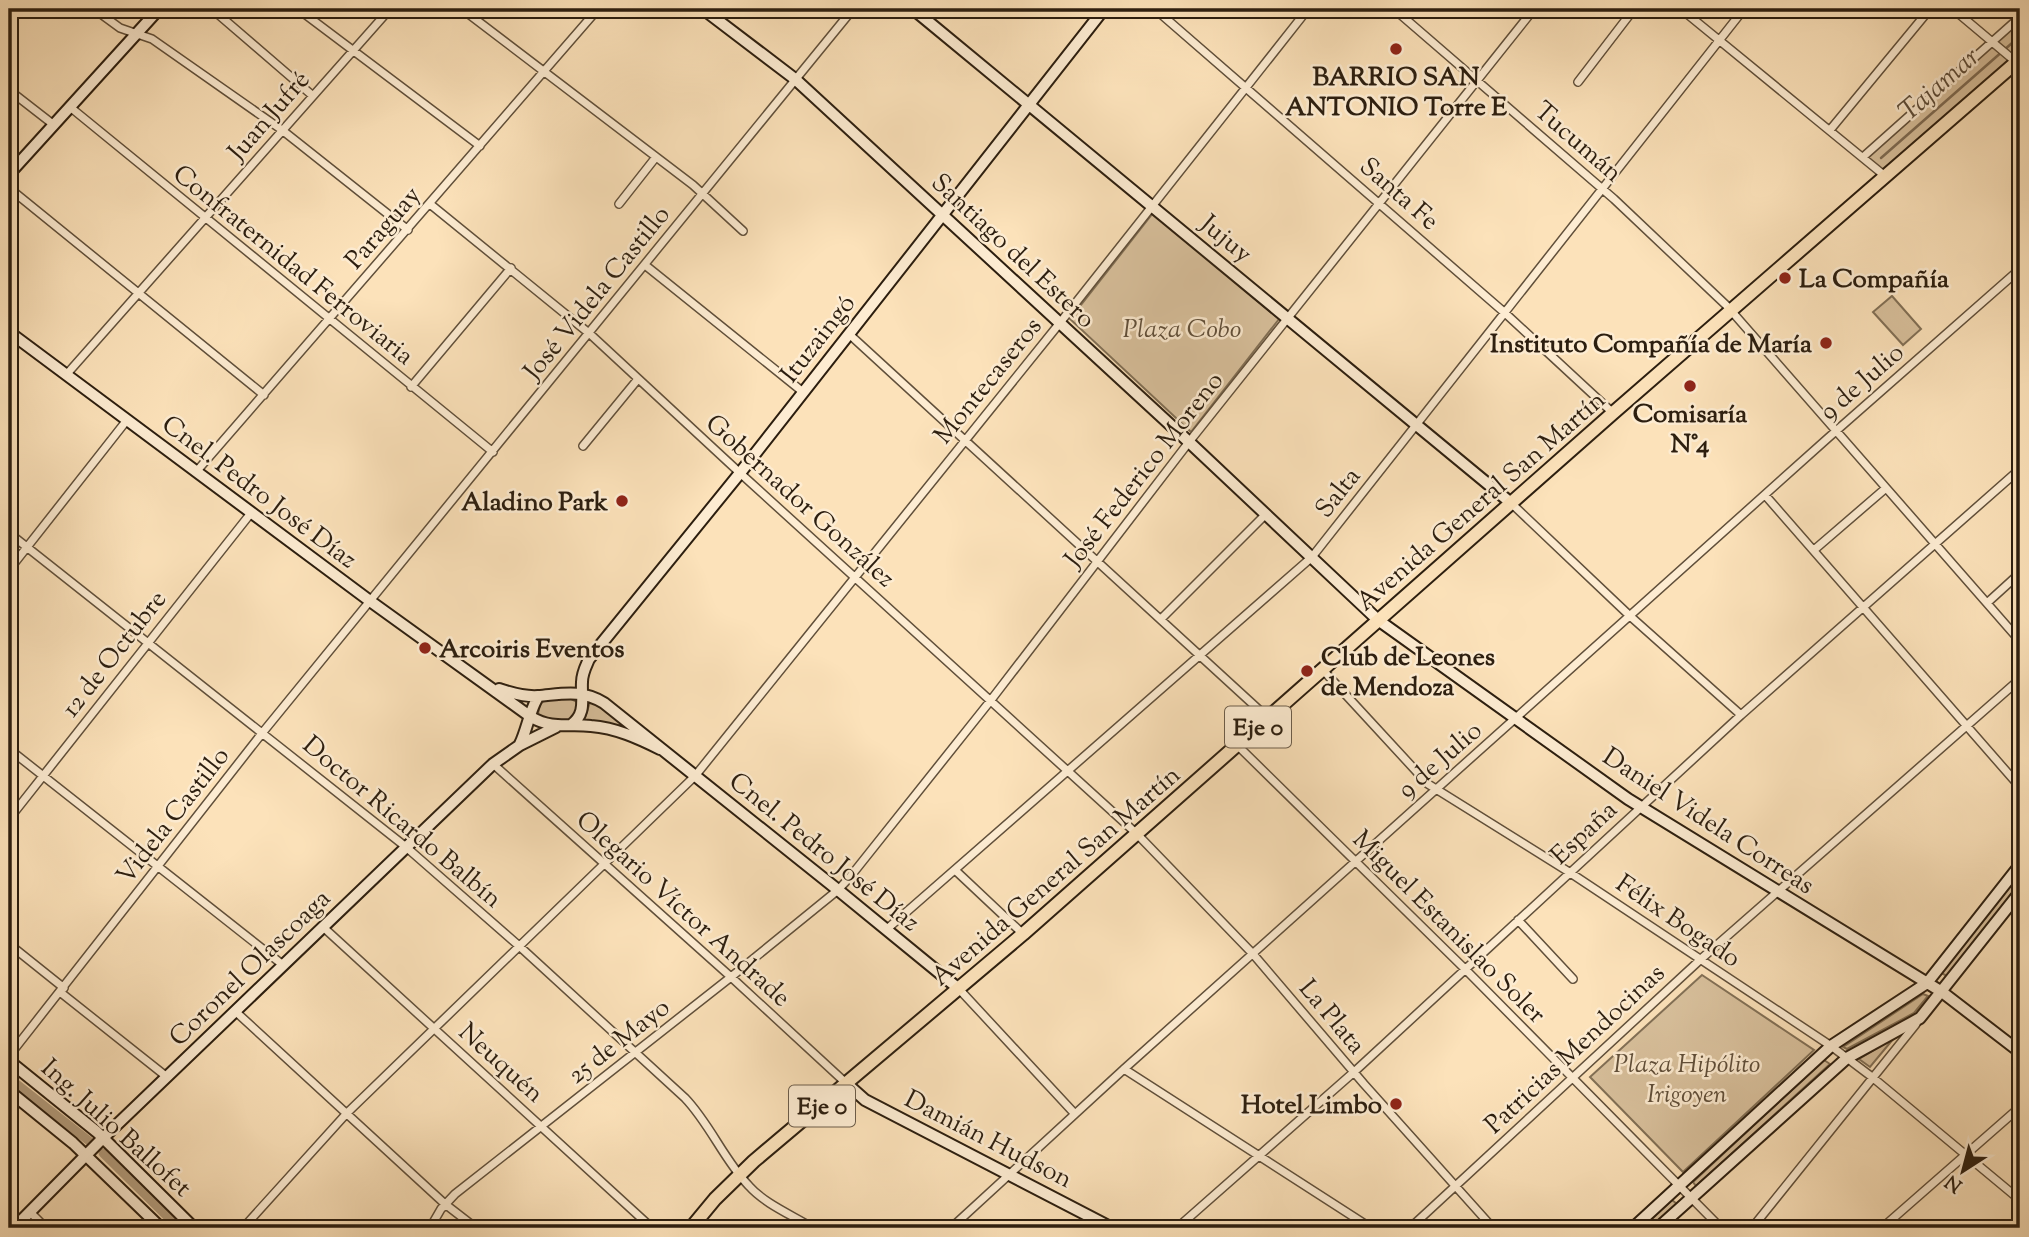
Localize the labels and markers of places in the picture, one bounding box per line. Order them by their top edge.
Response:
marker: BARRIO SAN ANTONIO Torre E [1388,41,1404,57]
place label: BARRIO SAN ANTONIO Torre E [1285,60,1507,127]
place label: La Compañía [1799,262,1949,299]
marker: La Compañía [1777,270,1793,286]
place label: Instituto Compañía de María [1490,327,1812,364]
marker: Instituto Compañía de María [1818,335,1834,351]
marker: Comisaría N°4 [1682,378,1698,394]
place label: Comisaría N°4 [1633,397,1747,464]
place label: Aladino Park [461,485,609,522]
marker: Aladino Park [614,493,630,509]
place label: Arcoiris Eventos [439,632,625,669]
marker: Arcoiris Eventos [417,640,433,656]
place label: Club de Leones de Mendoza [1321,640,1495,707]
marker: Club de Leones de Mendoza [1299,663,1315,679]
place label: Hotel Limbo [1241,1088,1382,1125]
marker: Hotel Limbo [1388,1096,1404,1112]

